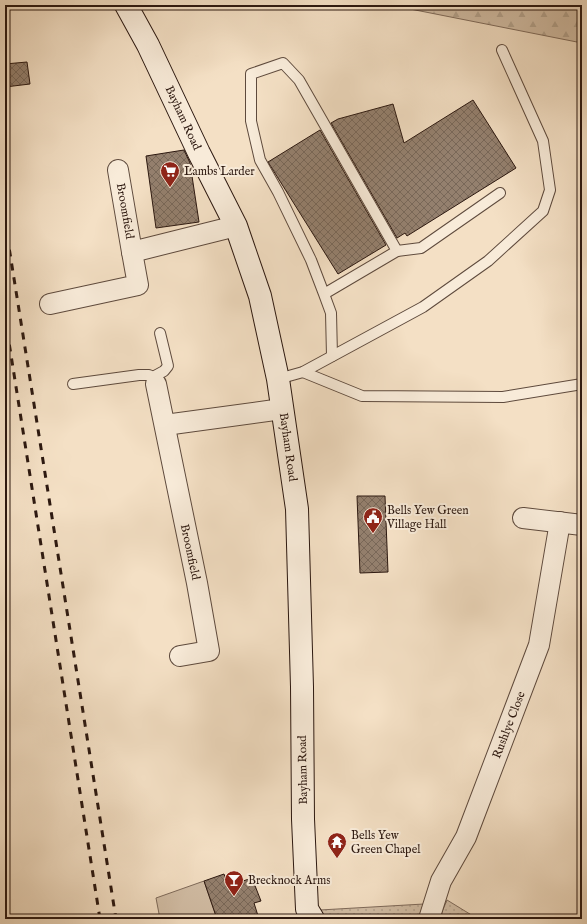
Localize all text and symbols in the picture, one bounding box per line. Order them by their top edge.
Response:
street label: Bayham Road [162,83,205,153]
supermarket icon: Lambs Larder [159,160,181,188]
place label: Lambs Larder [184,164,255,179]
street label: Broomfield [113,182,137,241]
street label: Bayham Road [276,412,300,483]
place label: Bells Yew Green Village Hall [386,503,469,532]
public building icon: Bells Yew Green Village Hall [362,506,384,534]
street label: Broomfield [177,523,203,582]
street label: Rushlye Close [489,689,529,761]
street label: Bayham Road [295,735,311,805]
place label: Bells Yew Green Chapel [351,828,421,858]
temple icon: Bells Yew Green Chapel [326,831,348,859]
bar icon: Brecknock Arms [223,869,245,897]
place label: Brecknock Arms [248,873,330,888]

